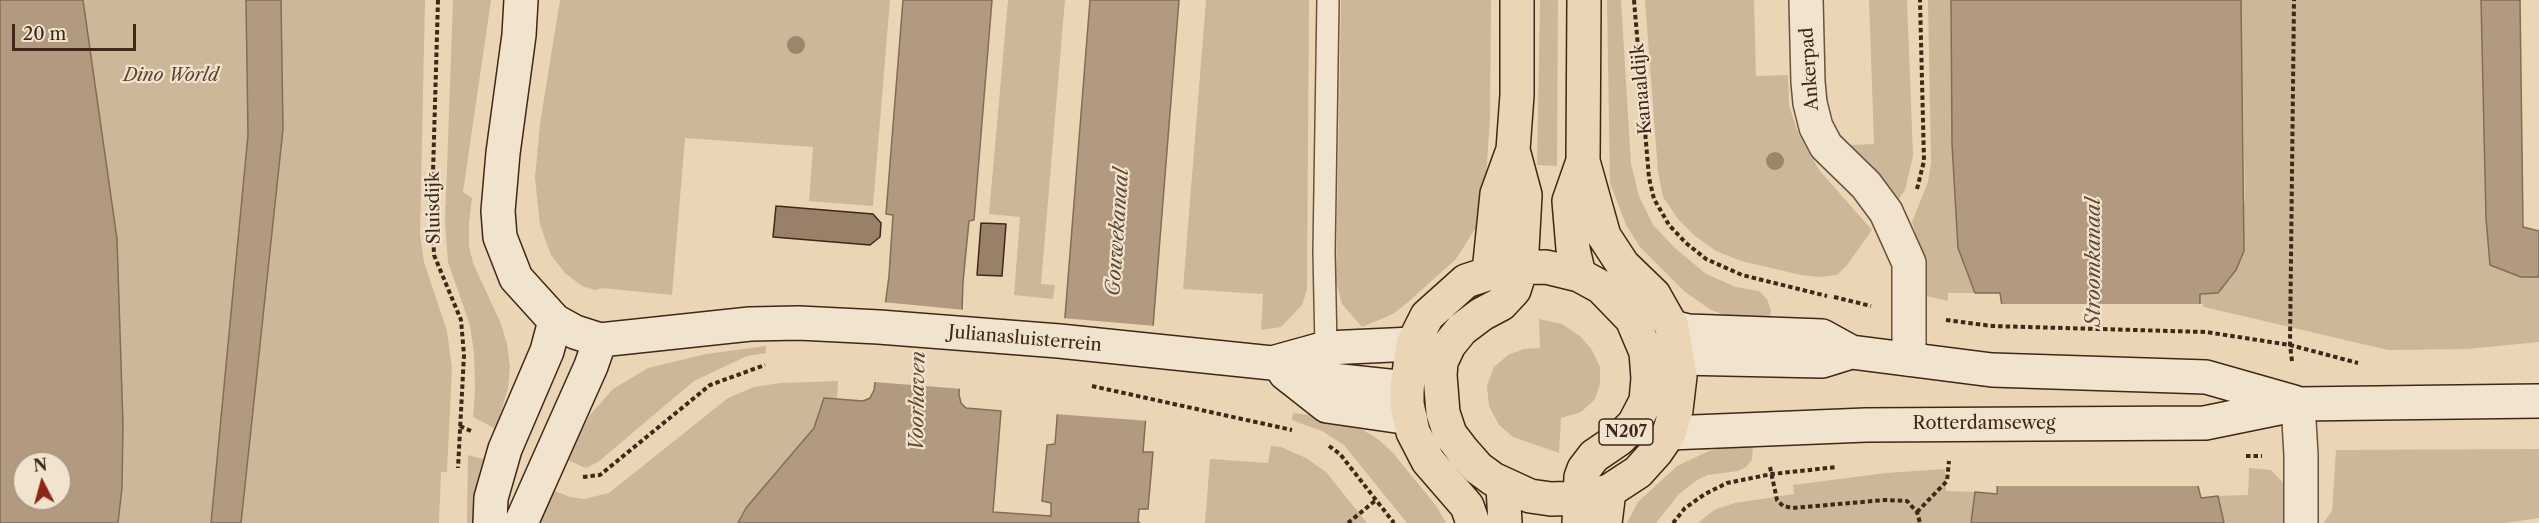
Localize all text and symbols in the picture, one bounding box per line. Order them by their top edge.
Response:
scale bar [15,12,140,50]
text: 20 m [23,23,66,45]
street label: Ankerpad [1796,27,1824,111]
street label: Kanaaldijk [1627,43,1657,135]
park label: Dino World [123,65,219,87]
water label: Gouwekanaal [1102,167,1134,297]
street label: Sluisdijk [423,172,445,244]
water label: Stroomkanaal [2082,198,2106,326]
street label: Julianasluisterrein [947,322,1103,356]
water label: Voorhaven [905,351,931,451]
street label: Rotterdamseweg [1912,413,2056,435]
road number: N207 [1599,419,1653,445]
north arrow [12,451,72,511]
text: N [32,454,48,476]

